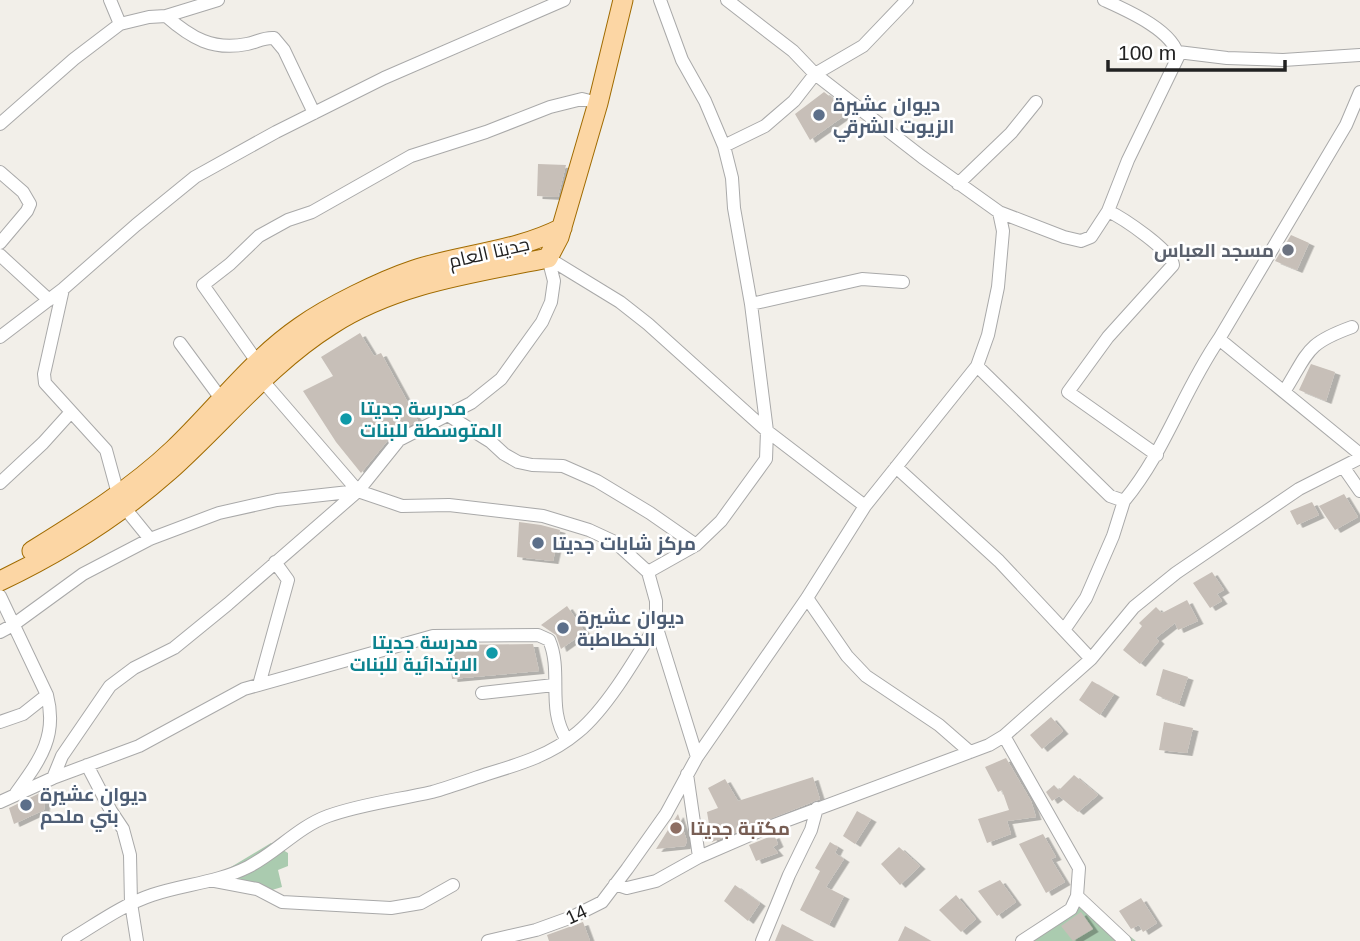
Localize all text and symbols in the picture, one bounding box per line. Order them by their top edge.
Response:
scale bar [1108,28,1285,72]
text: 100 m [1118,41,1176,64]
place label: ديوان عشيرة الزيوت الشرقي [833,94,955,142]
marker: ديوان عشيرة الزيوت الشرقي [811,107,827,123]
street label: جديتا العام [447,233,532,275]
place label: مسجد العباس [1154,240,1274,262]
marker: مسجد العباس [1280,242,1296,258]
place label: مدرسة جديتا المتوسطة للبنات [360,398,503,442]
marker: مدرسة جديتا المتوسطة للبنات [338,411,354,427]
place label: مركز شابات جديتا [552,533,696,555]
marker: مركز شابات جديتا [530,535,546,551]
place label: ديوان عشيرة الخطاطبة [577,607,684,650]
marker: ديوان عشيرة الخطاطبة [555,620,571,636]
place label: مدرسة جديتا الابتدائية للبنات [350,632,478,675]
marker: مدرسة جديتا الابتدائية للبنات [484,645,500,661]
place label: ديوان عشيرة بني ملحم [40,784,147,832]
marker: ديوان عشيرة بني ملحم [18,797,34,813]
place label: مكتبة جديتا [690,818,790,839]
marker: مكتبة جديتا [668,820,684,836]
street label: 14 [562,900,591,928]

